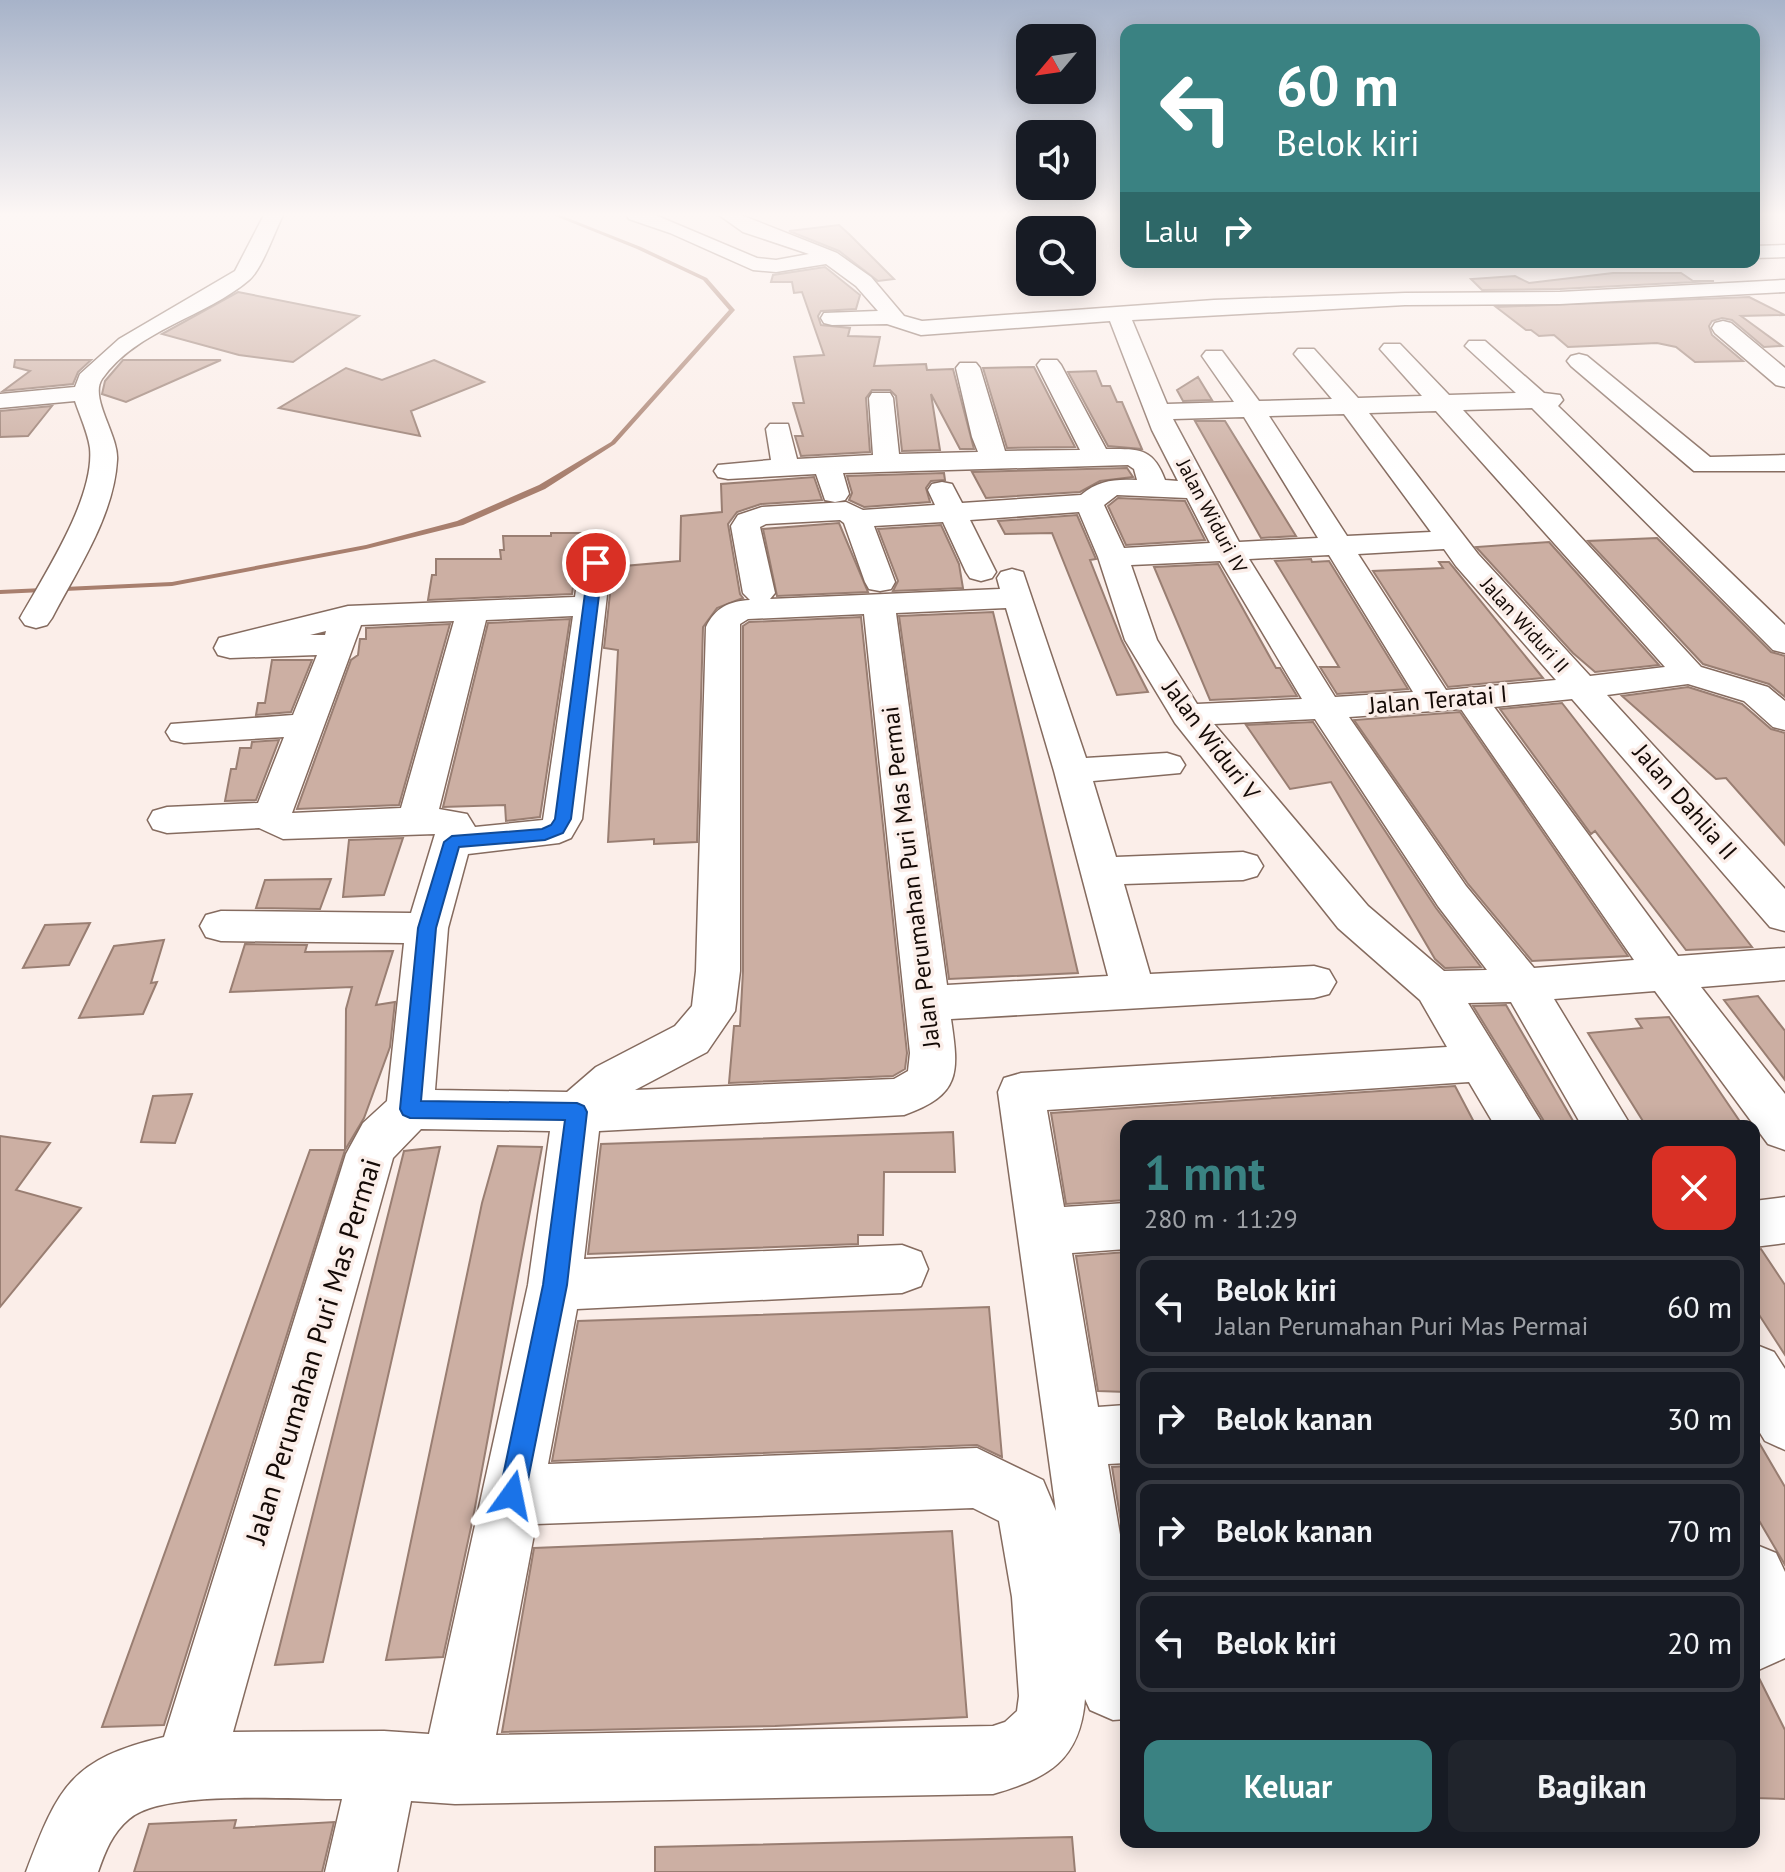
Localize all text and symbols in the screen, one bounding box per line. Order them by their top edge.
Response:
north arrow [1016,24,1096,104]
map controls [1016,24,1096,296]
text: 60 m [1276,49,1399,121]
icon: left [1144,56,1248,160]
text: Belok kiri [1276,119,1420,166]
button: sound [1016,120,1096,200]
icon: right [1215,208,1259,252]
text: Lalu [1144,211,1199,250]
button: search [1016,216,1096,296]
street label: Jalan Widuri IV [1171,454,1253,578]
pin [562,529,630,597]
icon: arrive [574,541,618,585]
street label: Jalan Widuri II [1475,571,1575,678]
street label: Jalan Widuri V [1155,672,1267,806]
street label: Jalan Teratai I [1366,678,1509,721]
street label: Jalan Perumahan Puri Mas Permai [874,705,947,1051]
street label: Jalan Dahlia II [1626,736,1744,866]
text: 1 mnt [1144,1141,1265,1203]
button: close [1652,1146,1736,1230]
street label: Jalan Perumahan Puri Mas Permai [236,1154,389,1549]
text: 280 m · 11:29 [1144,1202,1298,1235]
text: Belok kiri [1216,1270,1337,1309]
icon: left [1148,1284,1192,1328]
text: 60 m [1667,1287,1732,1326]
text: Jalan Perumahan Puri Mas Permai [1216,1309,1588,1342]
icon: right [1148,1396,1192,1440]
text: Belok kanan [1216,1399,1373,1438]
text: 30 m [1667,1399,1732,1438]
position arrow [470,1453,554,1537]
icon: right [1148,1508,1192,1552]
text: Belok kanan [1216,1511,1373,1550]
text: 70 m [1667,1511,1732,1550]
icon: left [1148,1620,1192,1664]
text: Belok kiri [1216,1623,1337,1662]
text: 20 m [1667,1623,1732,1662]
button: Keluar [1144,1740,1432,1832]
button: Bagikan [1448,1740,1736,1832]

